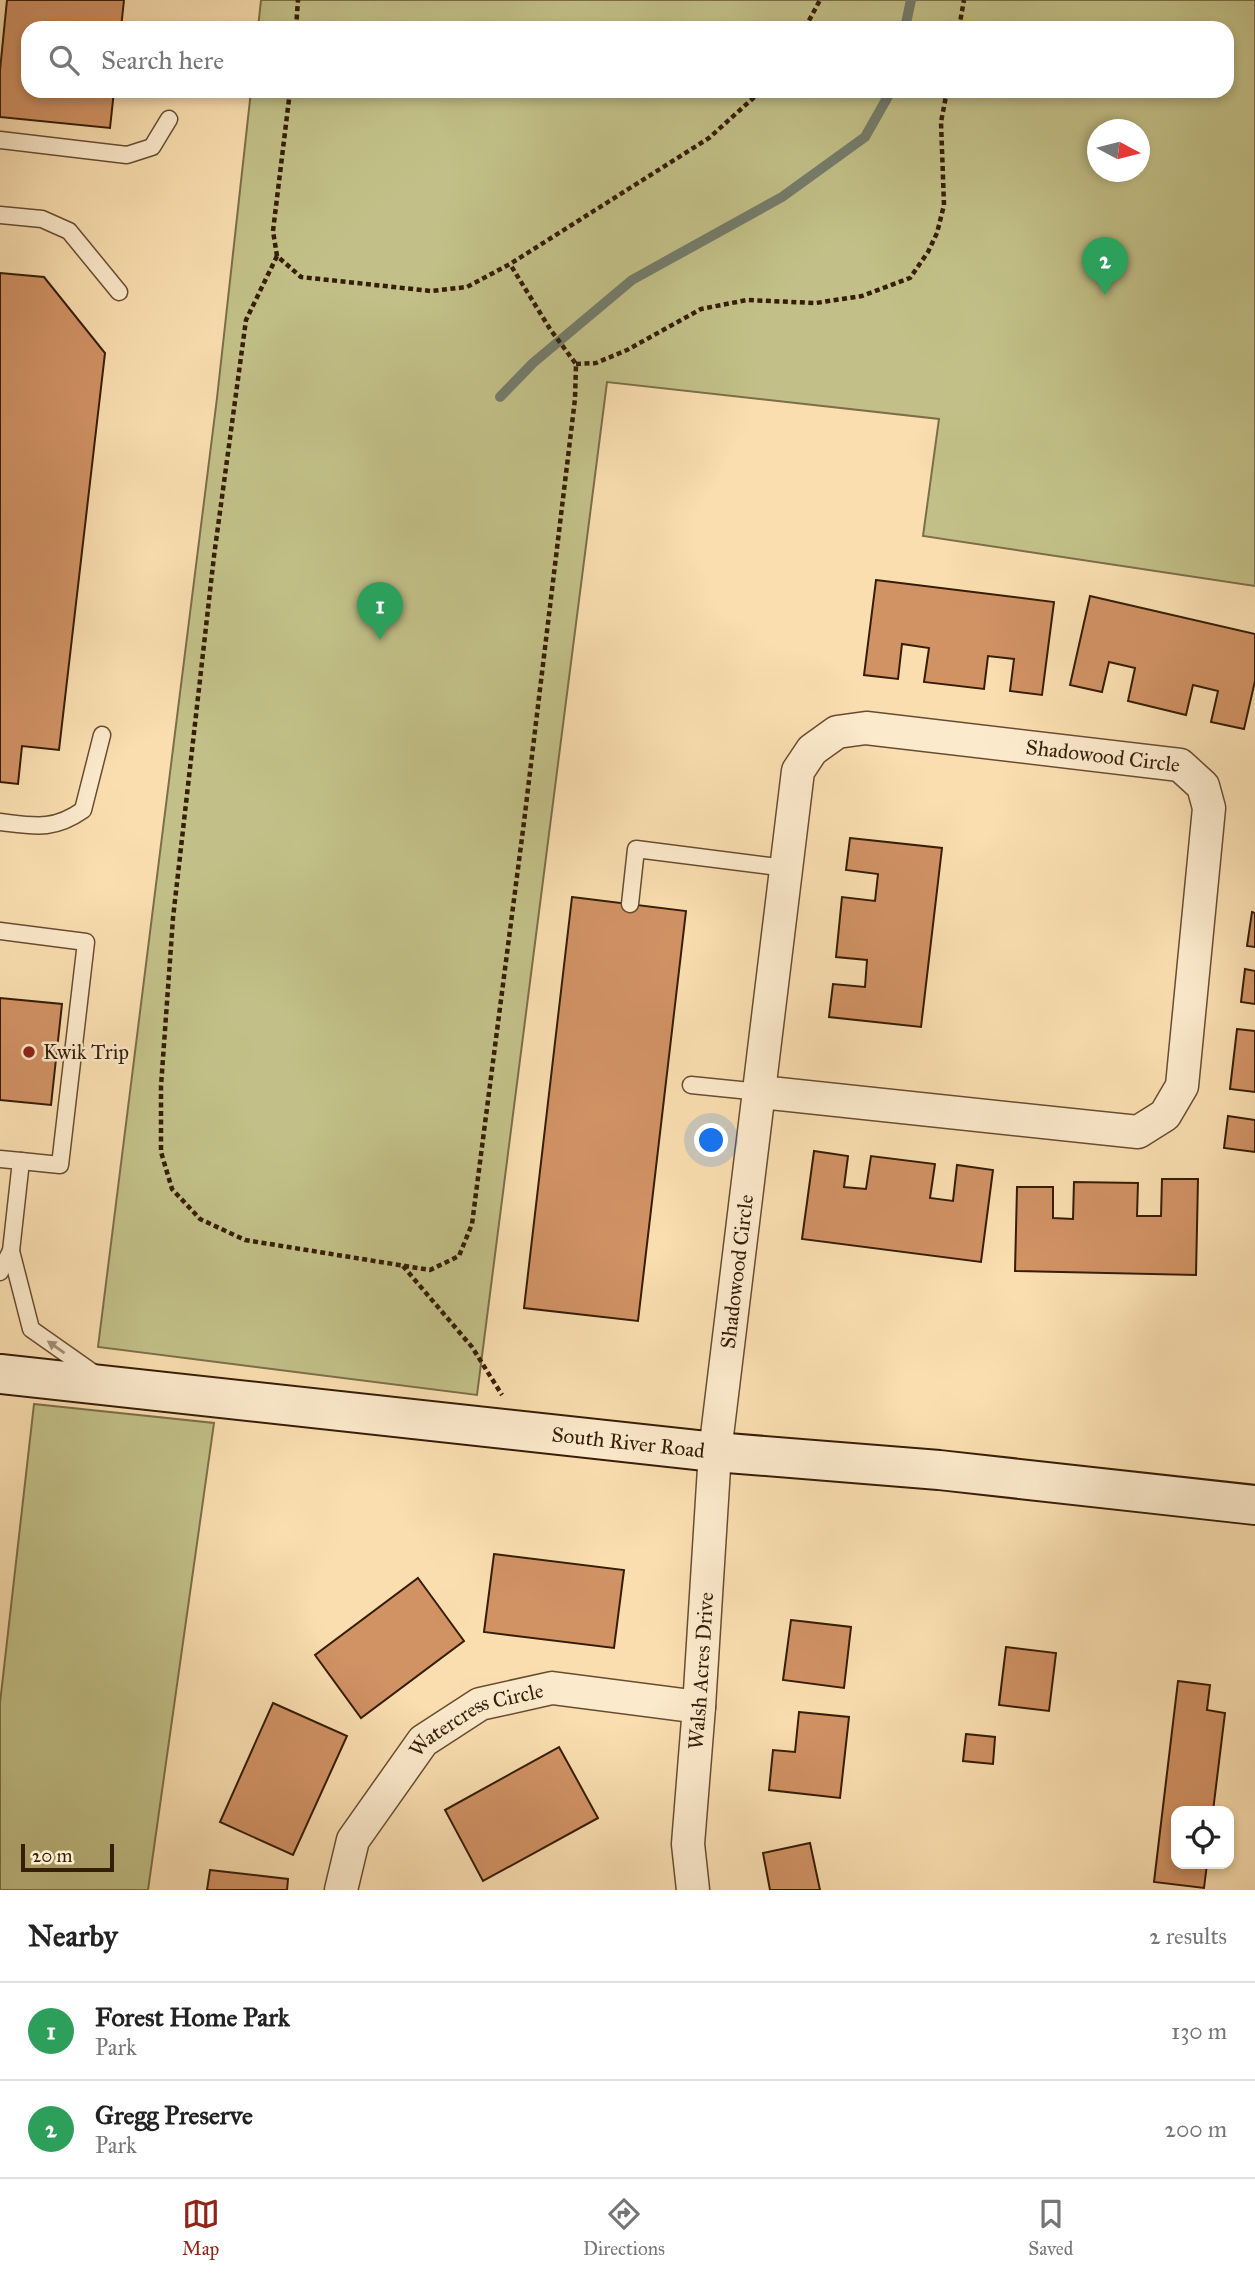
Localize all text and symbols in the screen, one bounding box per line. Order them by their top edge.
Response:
search box [21,21,1234,98]
icon: search [45,41,83,79]
text: Search here [101,44,224,76]
north arrow [1087,119,1150,182]
pin: 2 [1082,237,1128,295]
pin: 1 [357,582,403,640]
street label: Shadowood Circle [1024,734,1182,778]
place label: Kwik Trip [43,1039,129,1065]
marker: Kwik Trip [21,1044,37,1060]
your location [694,1123,728,1157]
street label: Shadowood Circle [715,1193,759,1350]
one-way arrow [47,1340,65,1354]
street label: South River Road [550,1421,707,1464]
street label: Walsh Acres Drive [683,1591,719,1750]
street label: Watercress Circle [403,1677,546,1761]
map controls [1171,1806,1234,1869]
button: locate [1171,1806,1234,1869]
scale bar [21,1841,114,1873]
text: 20 m [32,1844,73,1867]
text: Nearby [28,1918,118,1954]
text: 2 results [1149,1922,1227,1950]
text: Forest Home Park [95,2001,290,2033]
text: 1 [46,2017,56,2045]
text: 130 m [1171,2017,1227,2045]
text: Park [95,2033,137,2061]
text: Gregg Preserve [95,2099,253,2131]
text: 2 [45,2115,57,2143]
text: 200 m [1165,2115,1227,2143]
text: Park [95,2131,137,2159]
tab: Map [182,2195,220,2260]
tab: Directions [583,2195,665,2260]
tab: Saved [1028,2195,1073,2260]

